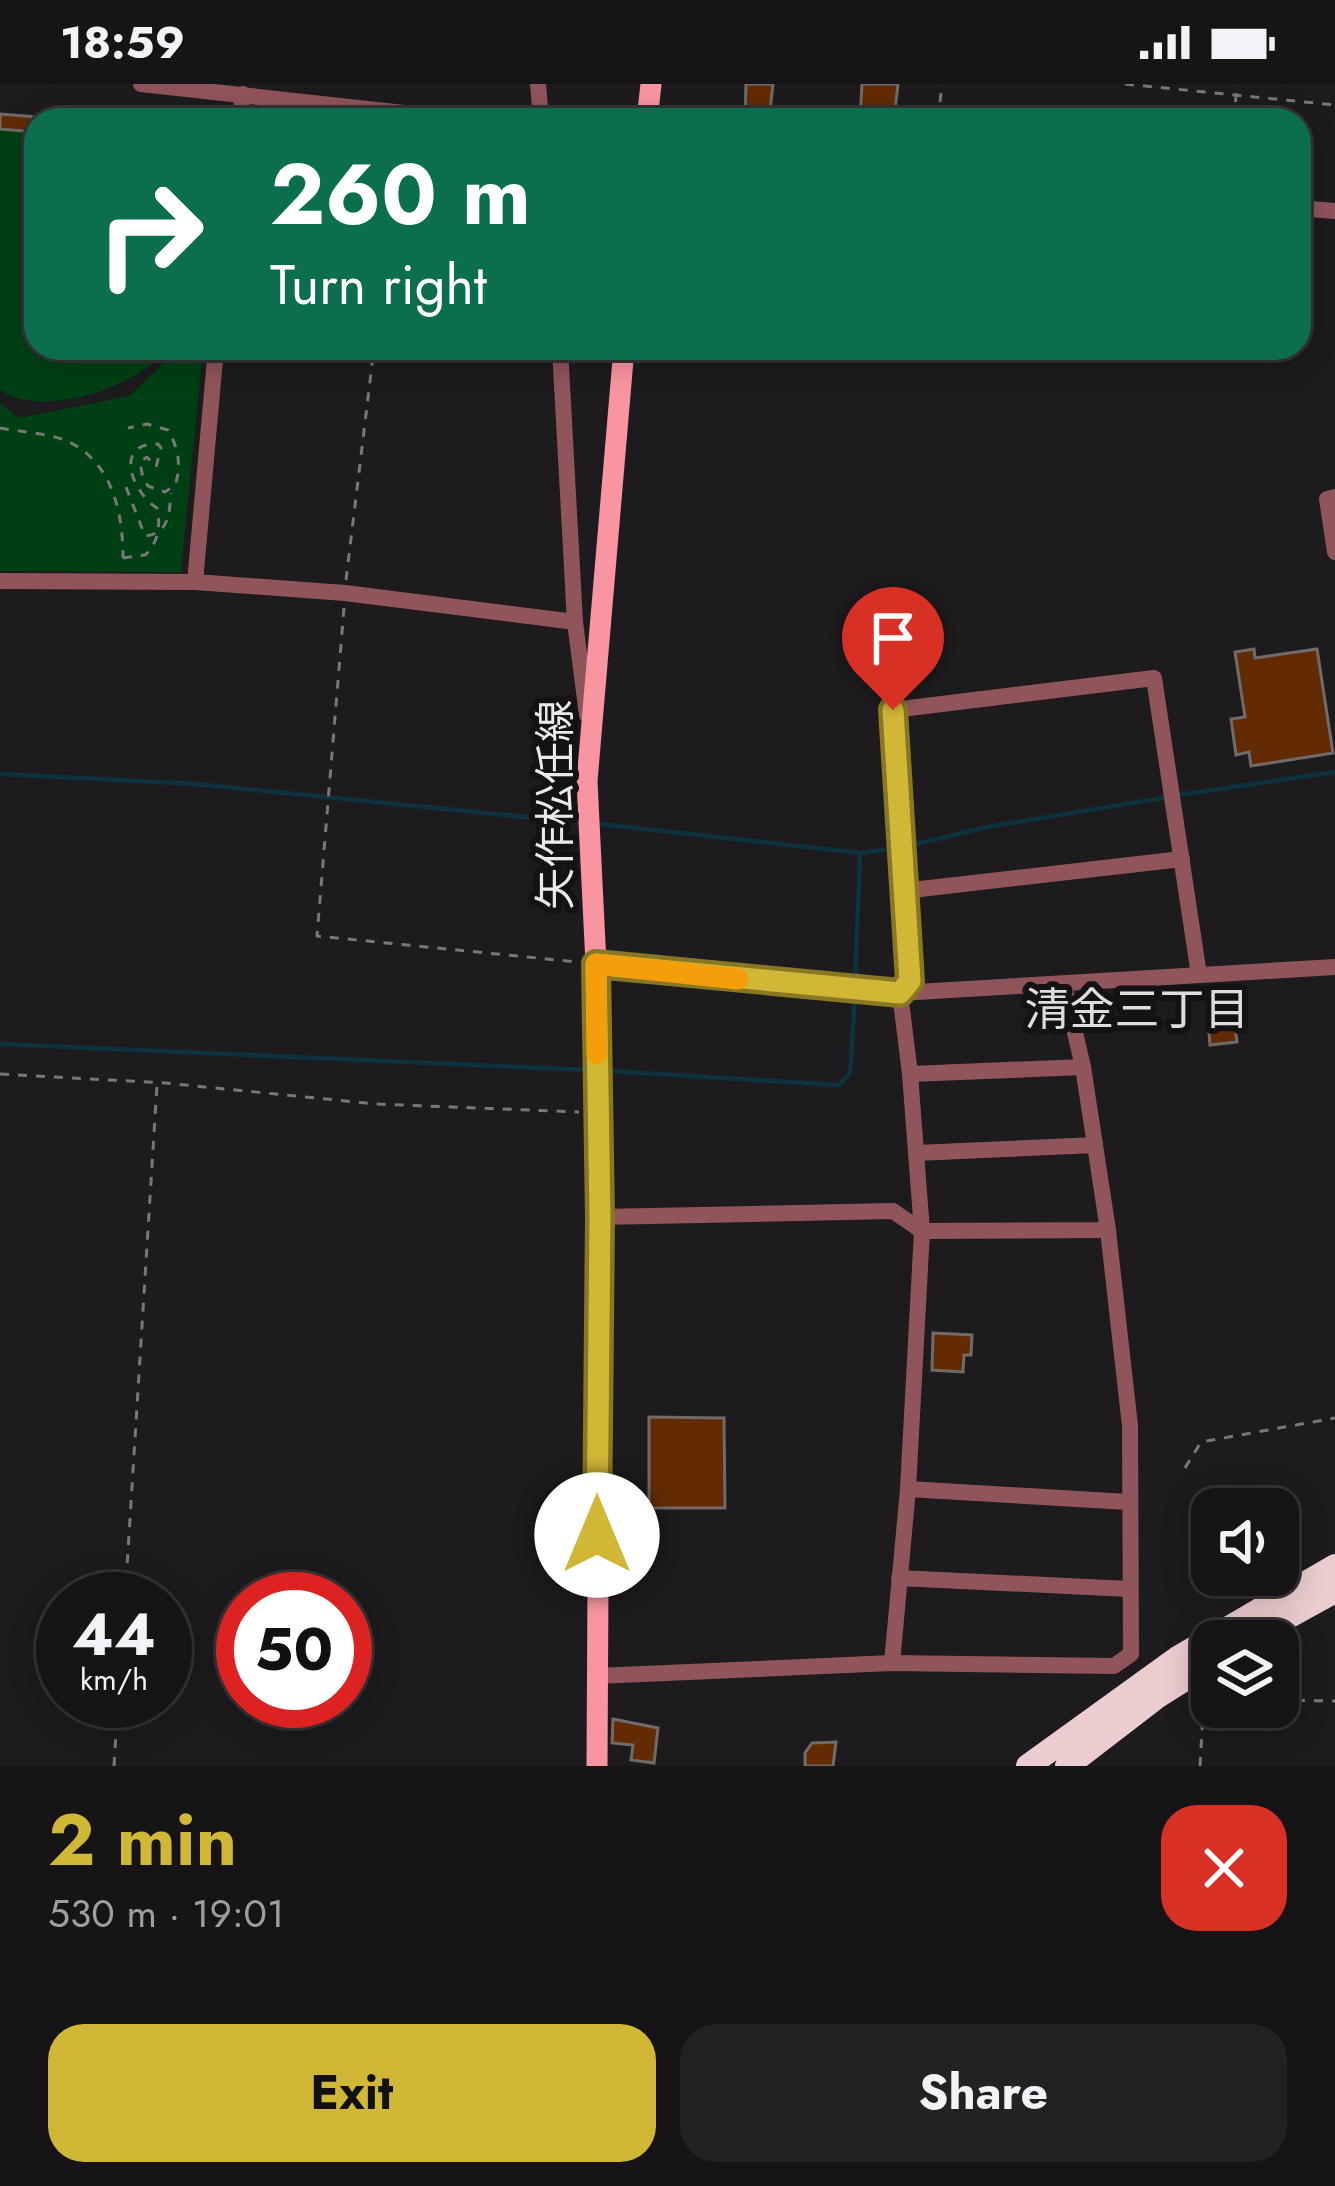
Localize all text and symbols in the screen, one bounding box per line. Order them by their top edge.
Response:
text: 18:59 [60,10,185,75]
text: 260 m [270,134,531,256]
icon: right [72,156,228,312]
text: Turn right [270,246,487,324]
pin [842,587,944,710]
icon: arrive [860,605,926,671]
street label: 矢作松任線 [525,700,586,910]
district label: 清金三丁目 [1024,977,1250,1042]
position arrow [534,1472,660,1598]
map controls [1191,1488,1299,1728]
button: sound [1191,1488,1299,1596]
speed limit sign: 50 [216,1572,372,1728]
text: 44 [72,1591,156,1678]
button: layers [1191,1620,1299,1728]
text: km/h [80,1658,148,1701]
text: 2 min [48,1788,237,1892]
button: close [1161,1805,1287,1931]
text: 530 m · 19:01 [48,1885,285,1942]
button: Exit [48,2024,656,2162]
button: Share [680,2024,1287,2162]

